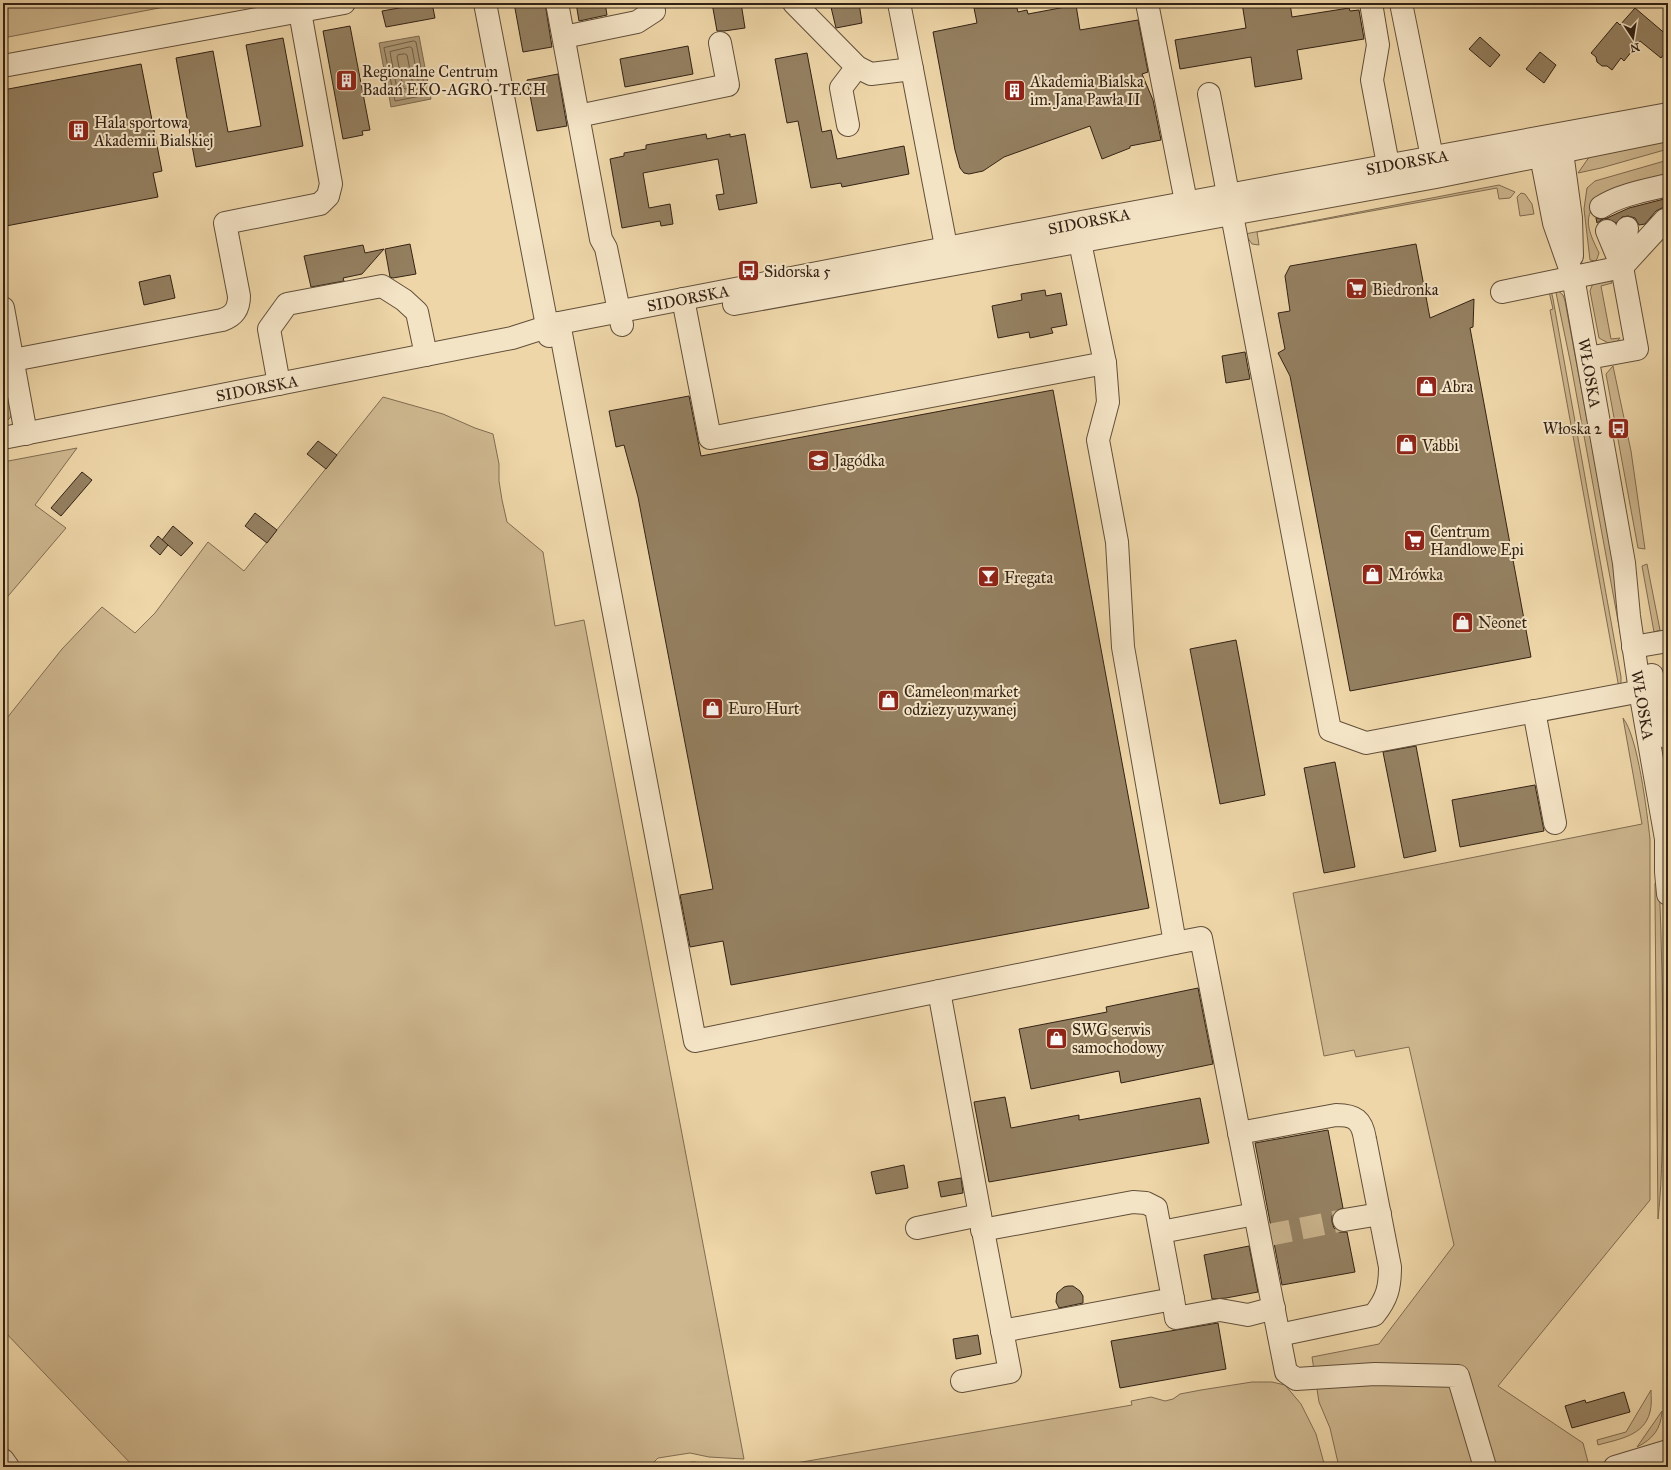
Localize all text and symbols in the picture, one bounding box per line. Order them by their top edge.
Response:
north arrow [1613,18,1653,58]
text: N [1628,40,1641,55]
place label: Regionalne Centrum Badań EKO-AGRO-TECH [362,62,546,99]
building icon: Regionalne Centrum Badań EKO-AGRO-TECH [333,67,359,93]
place label: Akademia Bialska im. Jana Pawła II [1029,72,1144,110]
building icon: Akademia Bialska im. Jana Pawła II [1001,77,1027,103]
place label: Hala sportowa Akademii Bialskiej [93,113,213,150]
building icon: Hala sportowa Akademii Bialskiej [65,118,91,144]
street label: SIDORSKA [1364,146,1450,179]
street label: SIDORSKA [1046,204,1132,239]
bus stop icon: Sidorska 5 [736,258,762,284]
place label: Sidorska 5 [764,262,831,281]
supermarket icon: Biedronka [1343,276,1369,302]
place label: Biedronka [1372,280,1439,299]
street label: SIDORSKA [645,281,731,316]
street label: WŁOSKA [1574,337,1605,410]
street label: SIDORSKA [214,371,300,406]
shop icon: Abra [1414,373,1440,399]
place label: Abra [1441,377,1473,396]
bus stop icon: Włoska 2 [1605,415,1631,441]
place label: Włoska 2 [1543,419,1602,438]
shop icon: Vabbi [1393,432,1419,458]
place label: Vabbi [1421,436,1459,455]
school or university icon: Jagódka [805,447,831,473]
place label: Jagódka [832,451,885,471]
place label: Centrum Handlowe Epi [1430,522,1525,559]
supermarket icon: Centrum Handlowe Epi [1402,527,1428,553]
shop icon: Mrówka [1360,561,1386,587]
bar icon: Fregata [976,564,1002,590]
place label: Mrówka [1388,565,1443,584]
place label: Fregata [1004,568,1054,588]
shop icon: Neonet [1449,609,1475,635]
place label: Neonet [1478,613,1527,632]
street label: WŁOSKA [1627,669,1658,742]
place label: Cameleon market odziezy uzywanej [904,682,1019,719]
shop icon: Cameleon market odziezy uzywanej [876,687,902,713]
shop icon: Euro Hurt [699,695,725,721]
place label: Euro Hurt [728,699,800,718]
place label: SWG serwis samochodowy [1072,1020,1165,1057]
shop icon: SWG serwis samochodowy [1044,1025,1070,1051]

